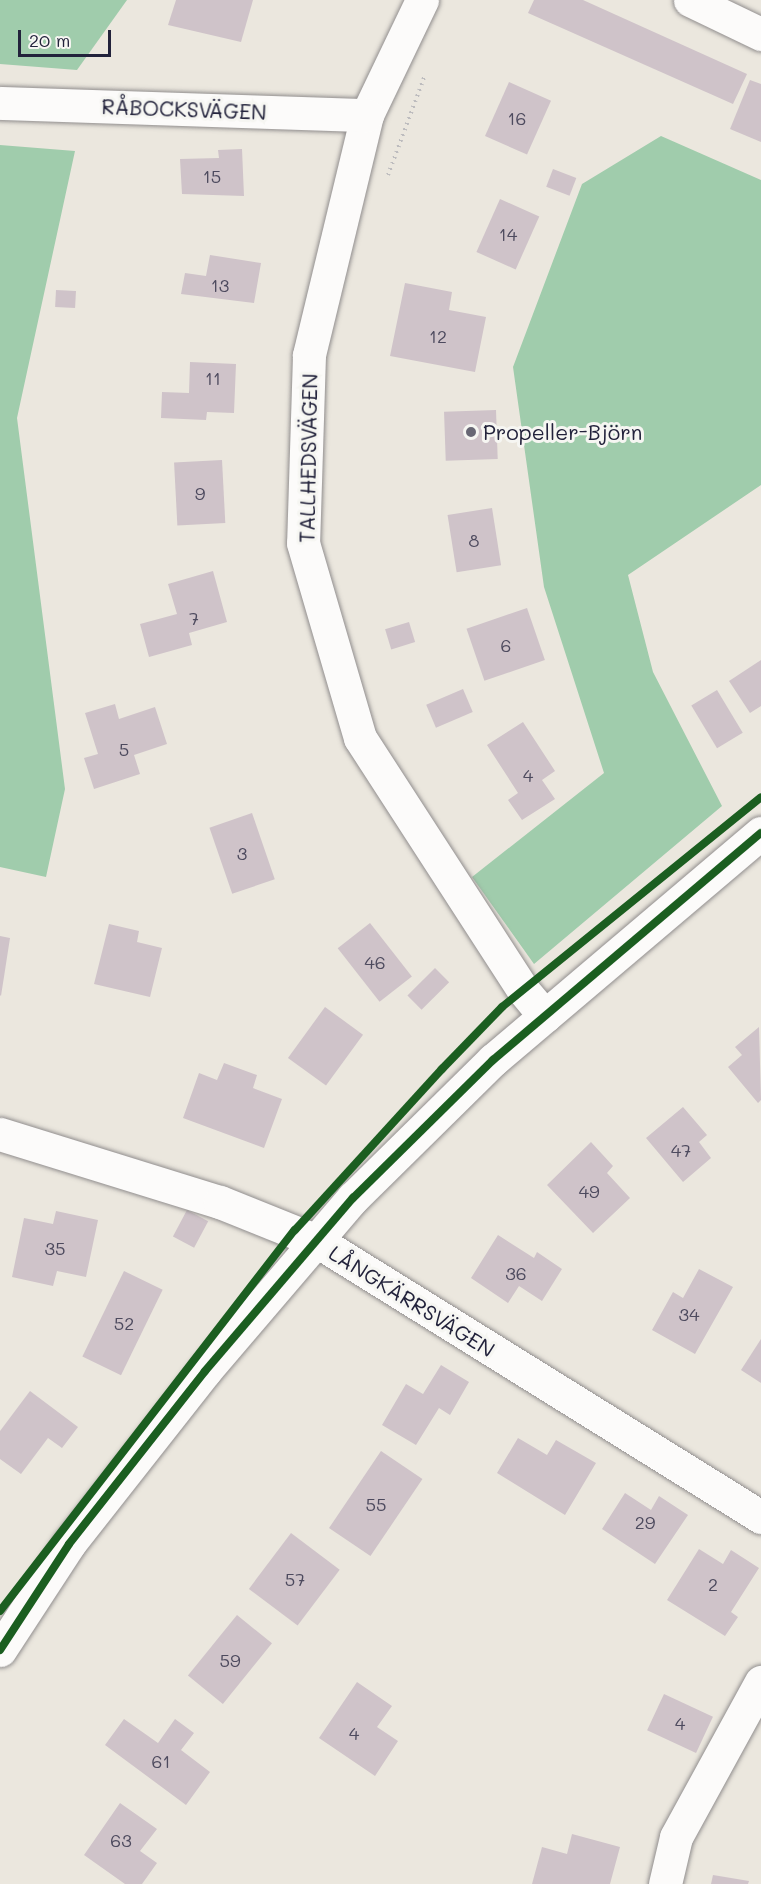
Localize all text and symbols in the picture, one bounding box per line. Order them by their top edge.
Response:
scale bar [21,18,114,56]
text: 20 m [29,28,70,52]
street label: RÅBOCKSVÄGEN [101,94,267,124]
house number: 16 [508,107,526,129]
house number: 15 [203,165,221,187]
house number: 14 [499,223,517,245]
house number: 13 [211,274,229,296]
house number: 12 [429,325,447,347]
house number: 11 [205,367,221,389]
street label: TALLHEDSVÄGEN [294,373,322,543]
place label: Propeller-Björn [483,419,642,445]
marker: Propeller-Björn [464,425,478,439]
house number: 9 [195,482,205,504]
house number: 8 [469,529,479,551]
house number: 7 [189,607,199,629]
house number: 6 [501,634,511,656]
house number: 5 [119,738,129,760]
house number: 4 [523,764,533,786]
house number: 3 [237,842,247,864]
house number: 46 [364,951,386,973]
house number: 47 [671,1139,691,1161]
house number: 49 [578,1180,600,1202]
house number: 35 [44,1237,66,1259]
street label: LÅNGKÄRRSVÄGEN [324,1240,500,1362]
house number: 36 [505,1262,527,1284]
house number: 34 [678,1303,700,1325]
house number: 52 [114,1312,134,1334]
house number: 55 [366,1493,386,1515]
house number: 29 [635,1511,655,1533]
house number: 57 [285,1568,305,1590]
house number: 2 [708,1573,718,1595]
house number: 59 [219,1649,241,1671]
house number: 4 [675,1712,685,1734]
house number: 4 [349,1722,359,1744]
house number: 61 [152,1750,170,1772]
house number: 63 [110,1829,132,1851]

